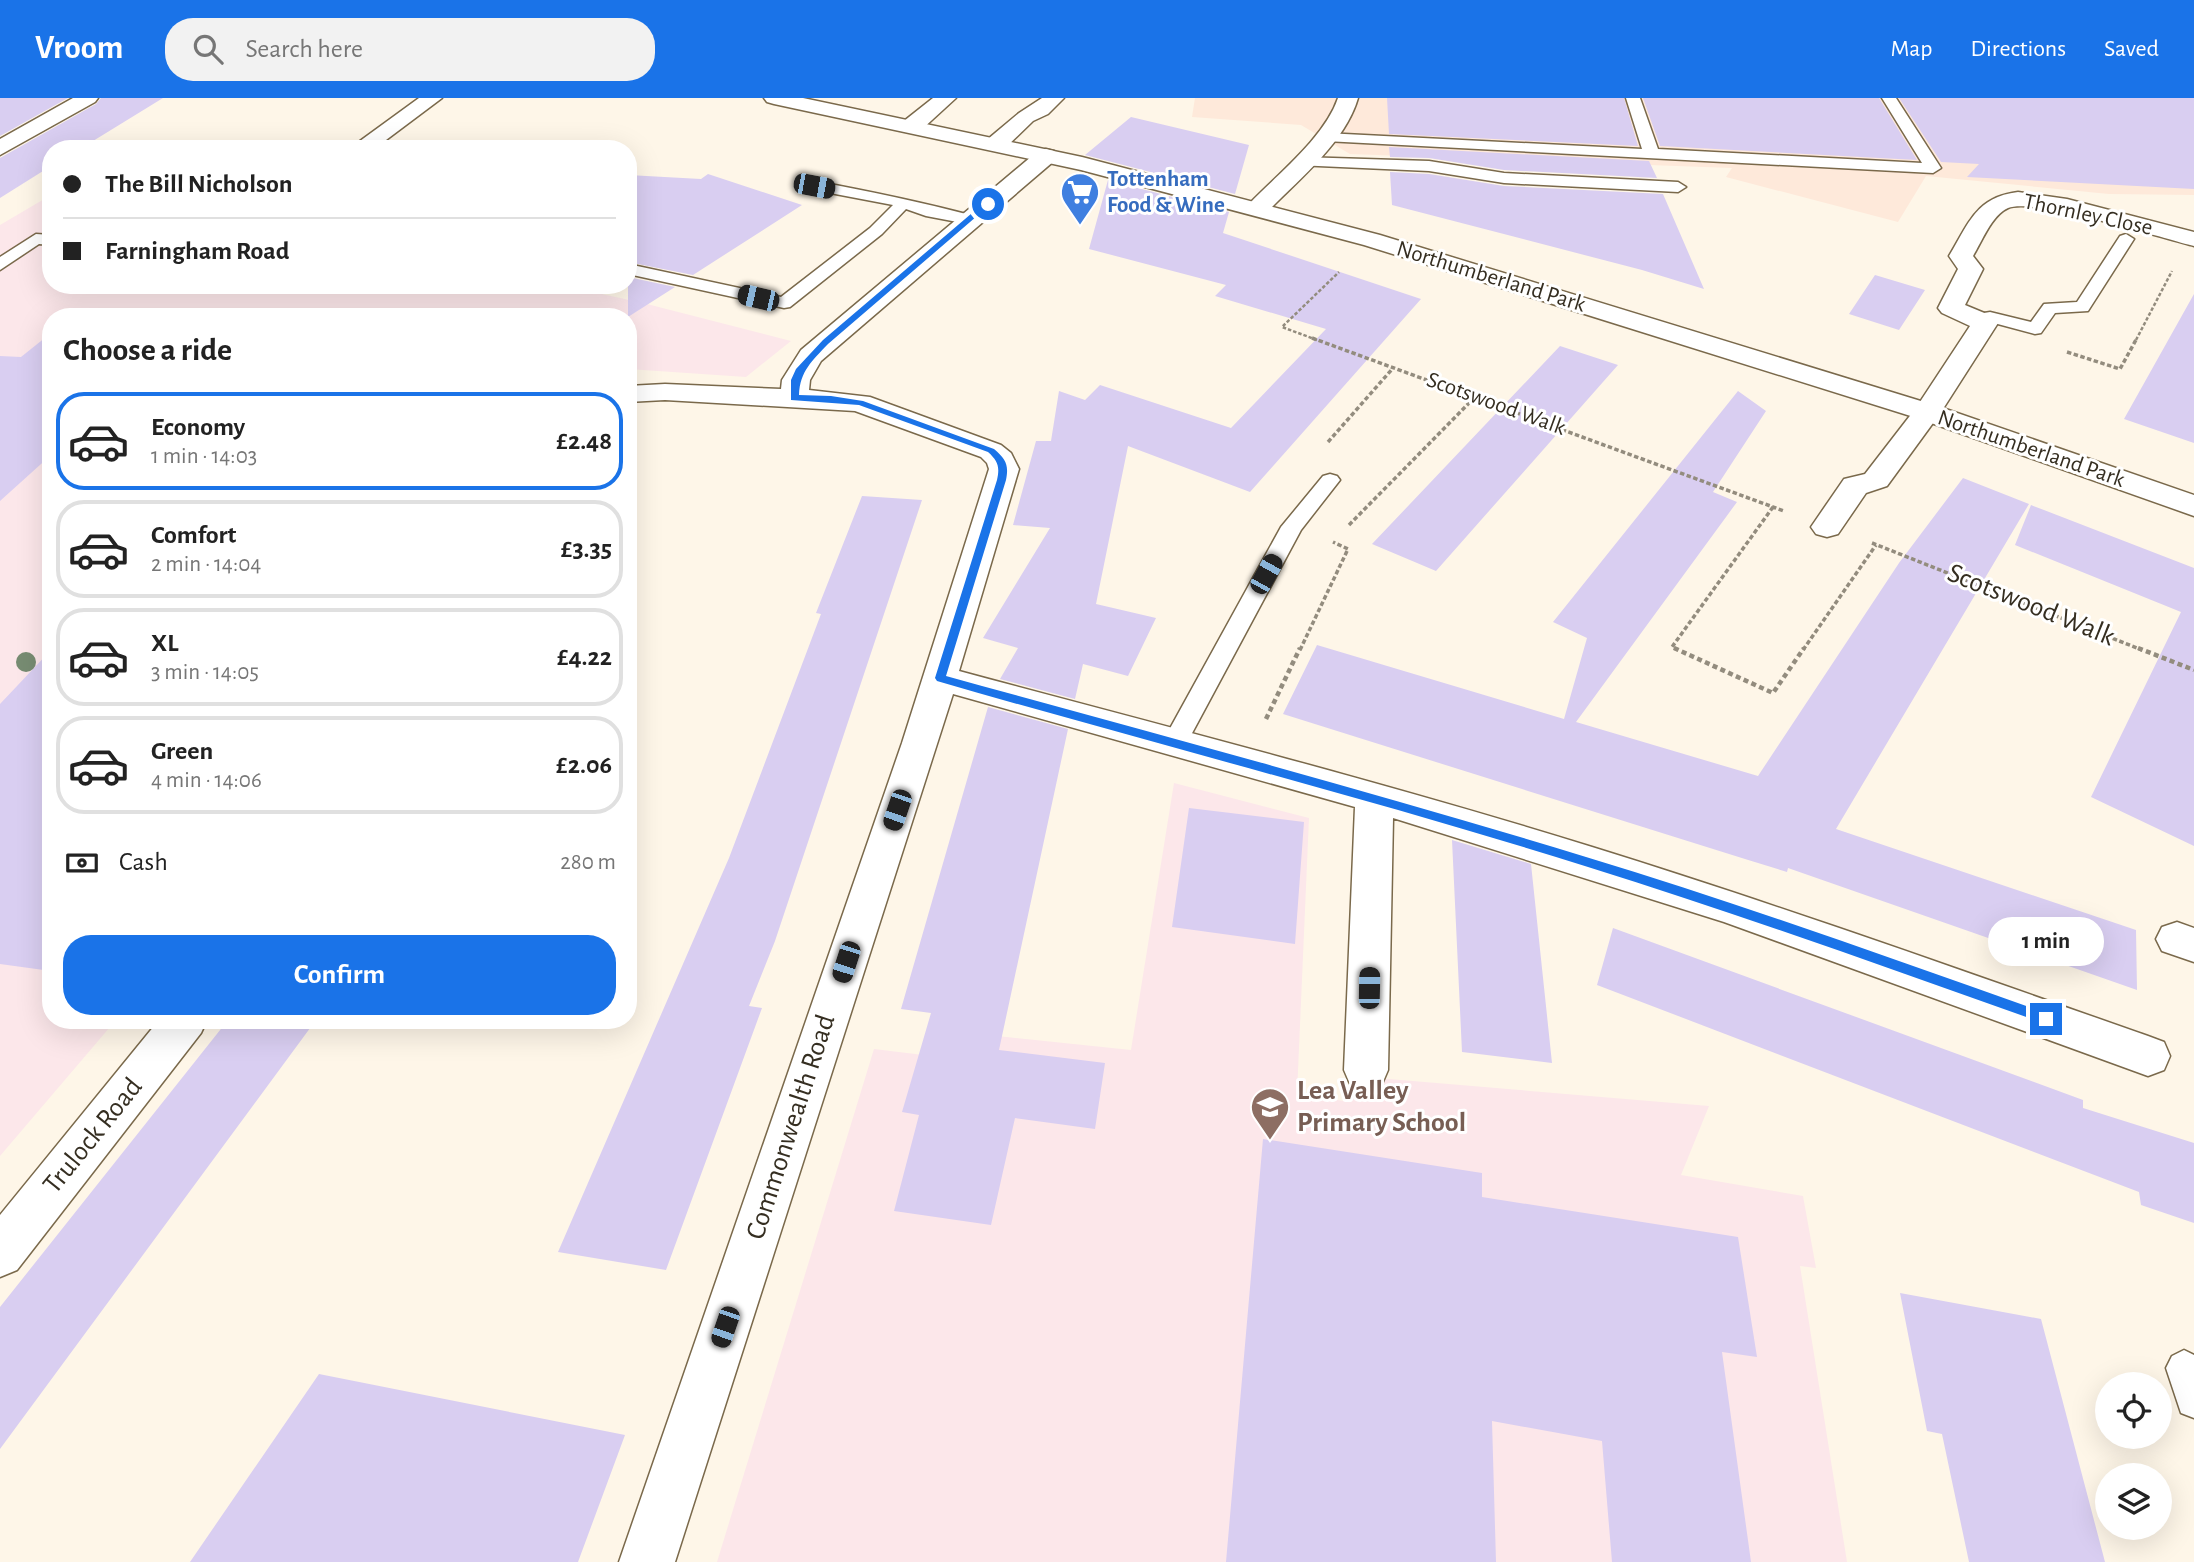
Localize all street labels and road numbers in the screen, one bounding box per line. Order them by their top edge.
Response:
street label: Thornley Close [2021,190,2155,240]
street label: Northumberland Park [1394,237,1589,317]
street label: Scotswood Walk [1423,368,1569,440]
street label: Northumberland Park [1935,406,2128,492]
street label: Scotswood Walk [1943,559,2119,651]
street label: Commonwealth Road [741,1011,841,1243]
street label: Trulock Road [38,1073,148,1199]

